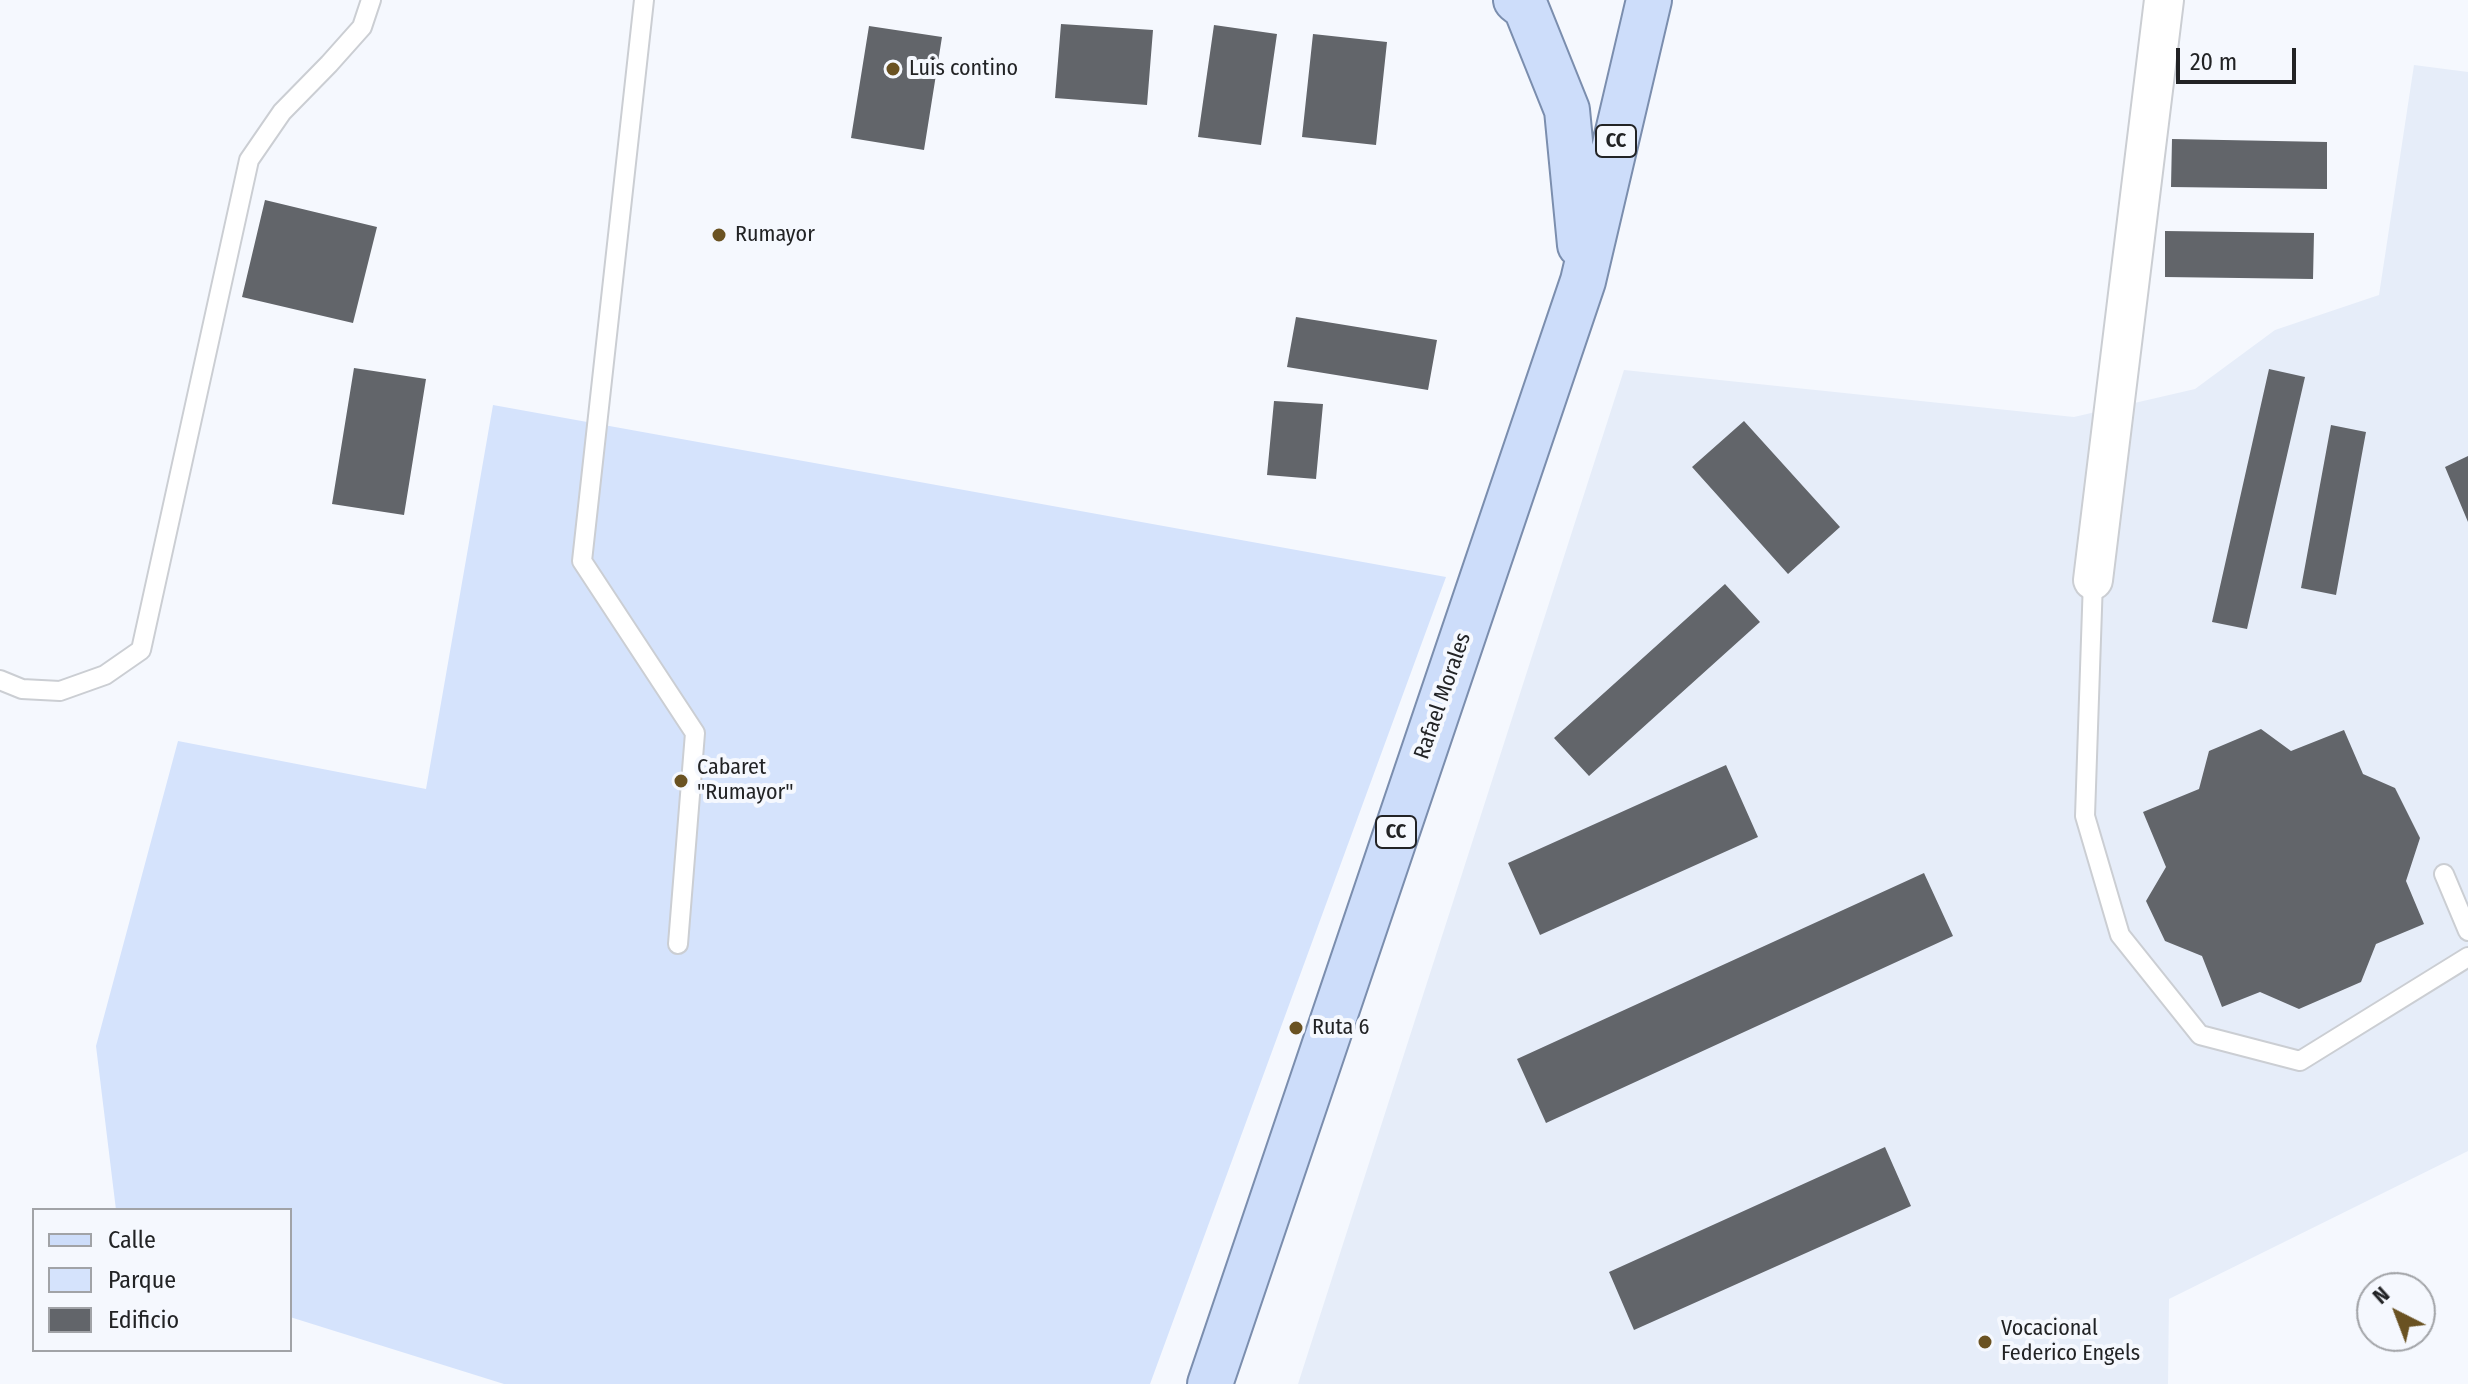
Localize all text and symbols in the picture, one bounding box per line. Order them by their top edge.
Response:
scale bar [2180,32,2300,82]
text: 20 m [2190,48,2237,76]
place label: Luis contino [909,56,1018,82]
marker: Luis contino [884,60,902,78]
road number: CC [1596,125,1636,157]
place label: Rumayor [735,222,815,248]
marker: Rumayor [710,226,728,244]
street label: Rafael Morales [1409,629,1477,763]
place label: Cabaret "Rumayor" [697,755,794,806]
marker: Cabaret "Rumayor" [672,772,690,790]
road number: CC [1376,816,1416,848]
place label: Ruta 6 [1312,1015,1369,1041]
marker: Ruta 6 [1287,1019,1305,1037]
legend [32,1208,292,1352]
text: Calle [108,1226,156,1254]
text: Parque [108,1266,176,1294]
north arrow [2356,1272,2436,1352]
text: N [2367,1281,2395,1310]
text: Edificio [108,1306,179,1334]
place label: Vocacional Federico Engels [2001,1316,2140,1368]
marker: Vocacional Federico Engels [1976,1333,1994,1351]

